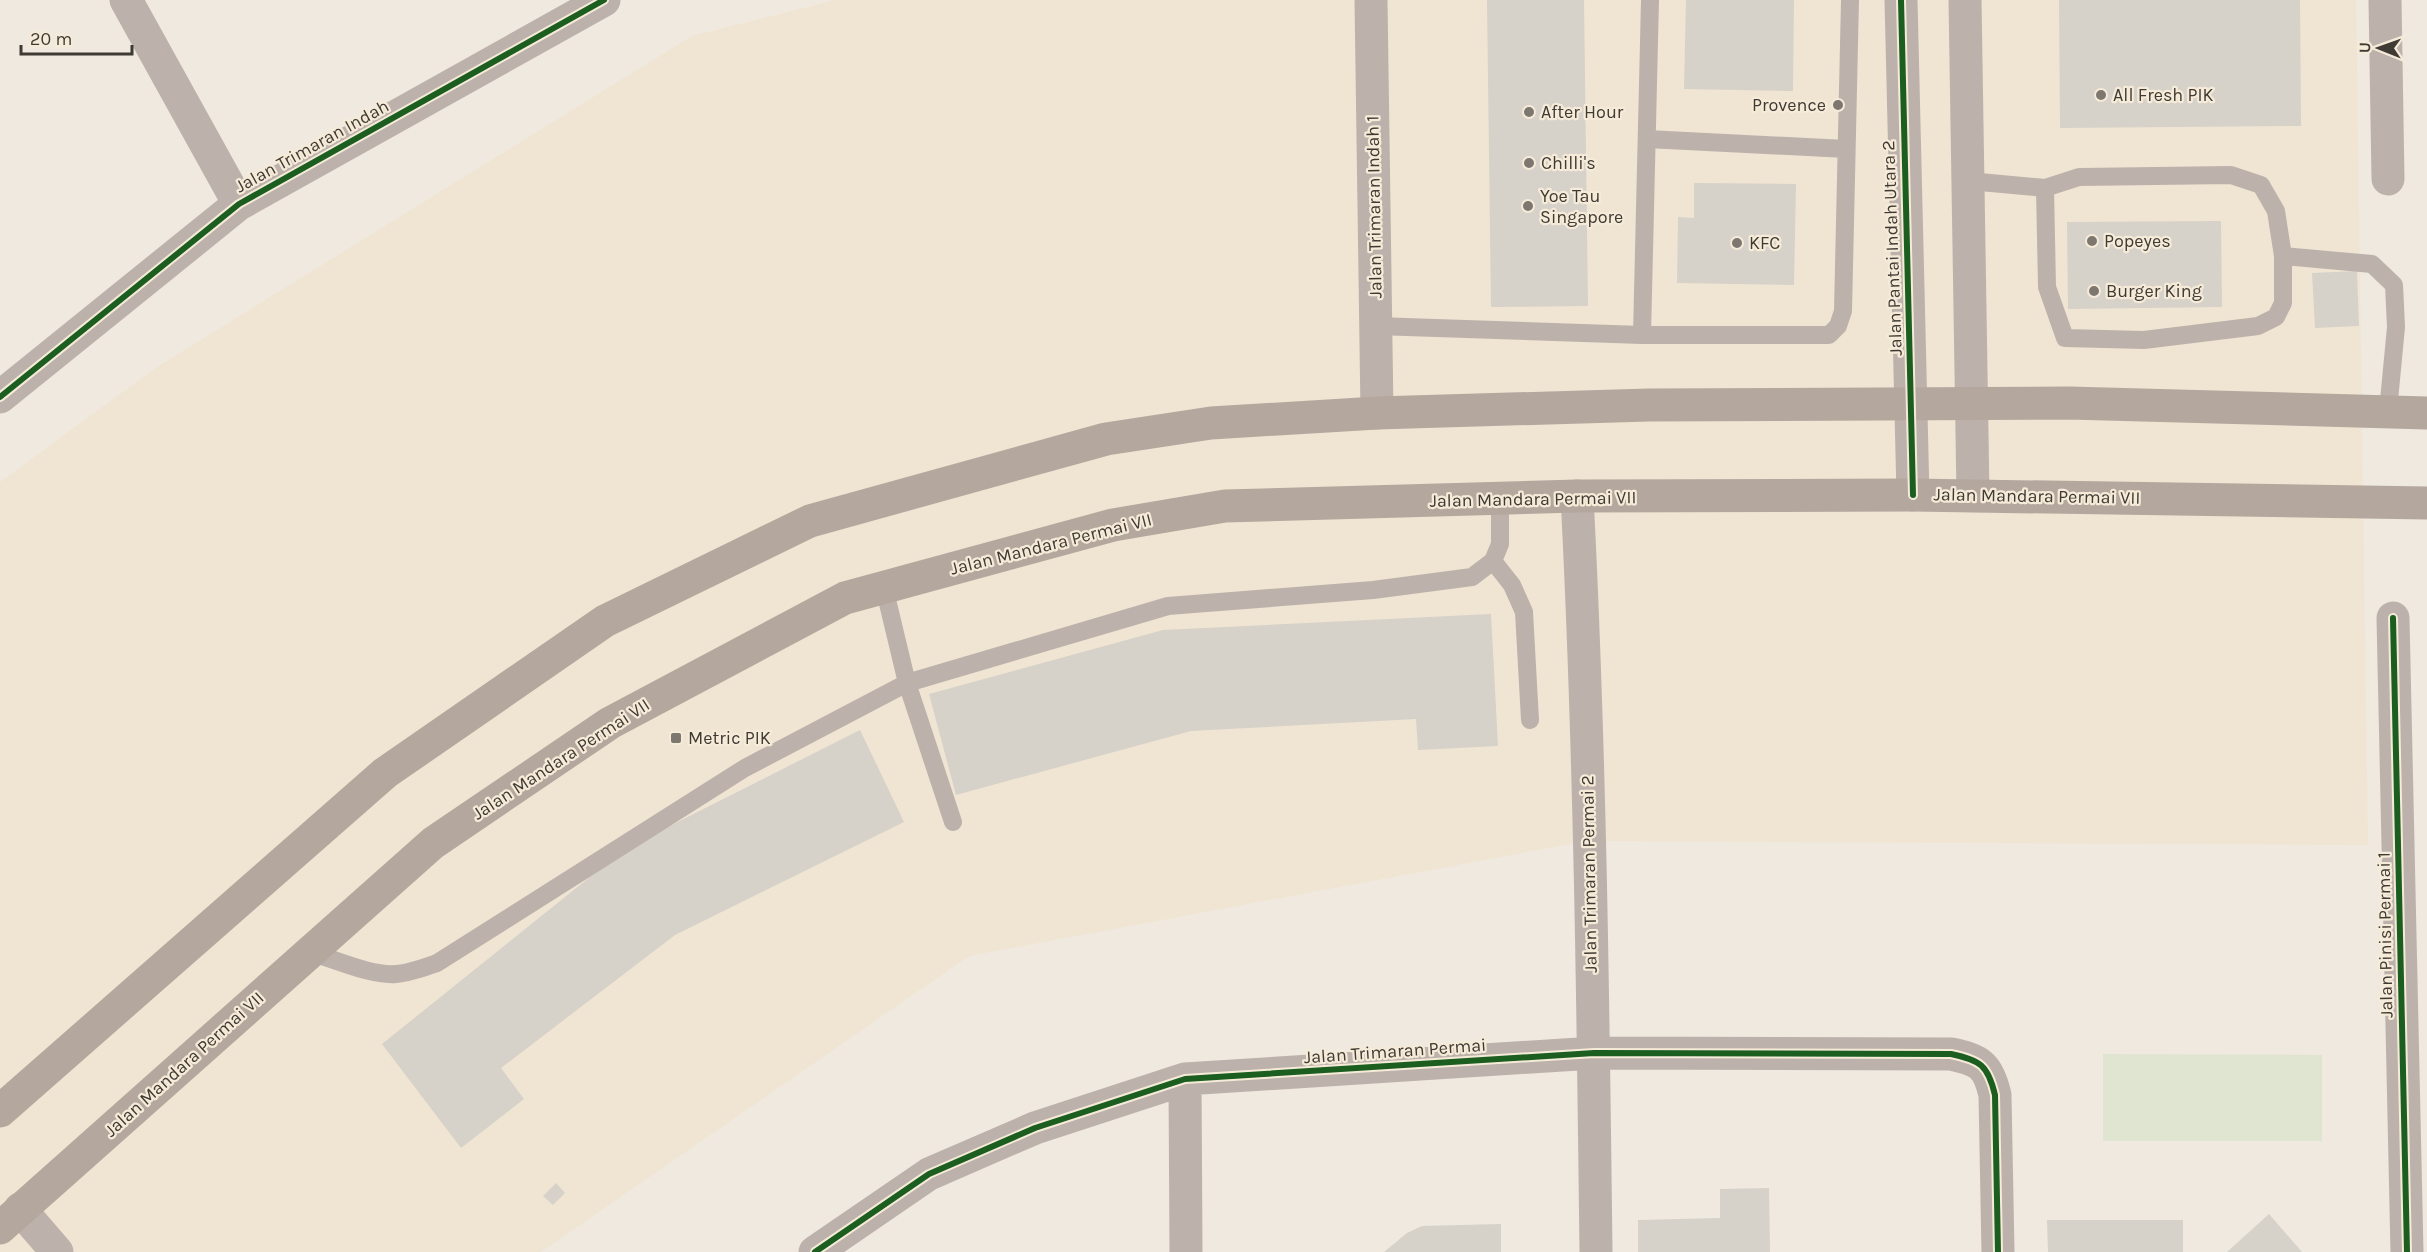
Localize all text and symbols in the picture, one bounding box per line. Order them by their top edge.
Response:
scale bar [21,18,132,56]
north arrow [2349,18,2409,78]
text: 20 m [30,28,72,50]
text: U [2355,42,2374,53]
place label: All Fresh PIK [2113,84,2213,106]
marker: All Fresh PIK [2094,88,2108,102]
place label: Provence [1752,94,1826,116]
street label: Jalan Trimaran Indah [231,95,393,197]
marker: Provence [1831,98,1845,112]
place label: After Hour [1541,101,1624,123]
marker: After Hour [1522,105,1536,119]
street label: Jalan Trimaran Indah 1 [1361,115,1387,299]
street label: Jalan Pantai Indah Utara 2 [1877,140,1907,356]
place label: Chilli's [1541,152,1596,174]
marker: Chilli's [1522,156,1536,170]
place label: Yoe Tau Singapore [1540,185,1623,228]
marker: Yoe Tau Singapore [1521,199,1535,213]
place label: Popeyes [2104,230,2171,252]
place label: KFC [1749,232,1780,254]
marker: Popeyes [2085,234,2099,248]
marker: KFC [1730,236,1744,250]
place label: Burger King [2106,280,2202,302]
marker: Burger King [2087,284,2101,298]
street label: Jalan Mandara Permai VII [1933,483,2141,509]
street label: Jalan Mandara Permai VII [1429,486,1637,512]
street label: Jalan Mandara Permai VII [948,508,1154,580]
street label: Jalan Mandara Permai VII [468,693,654,825]
place label: Metric PIK [688,727,771,749]
marker: Metric PIK [669,731,683,745]
street label: Jalan Trimaran Permai 2 [1576,775,1602,973]
street label: Jalan Pinisi Permai 1 [2373,852,2397,1018]
street label: Jalan Mandara Permai VII [100,987,268,1141]
street label: Jalan Trimaran Permai [1303,1034,1487,1068]

